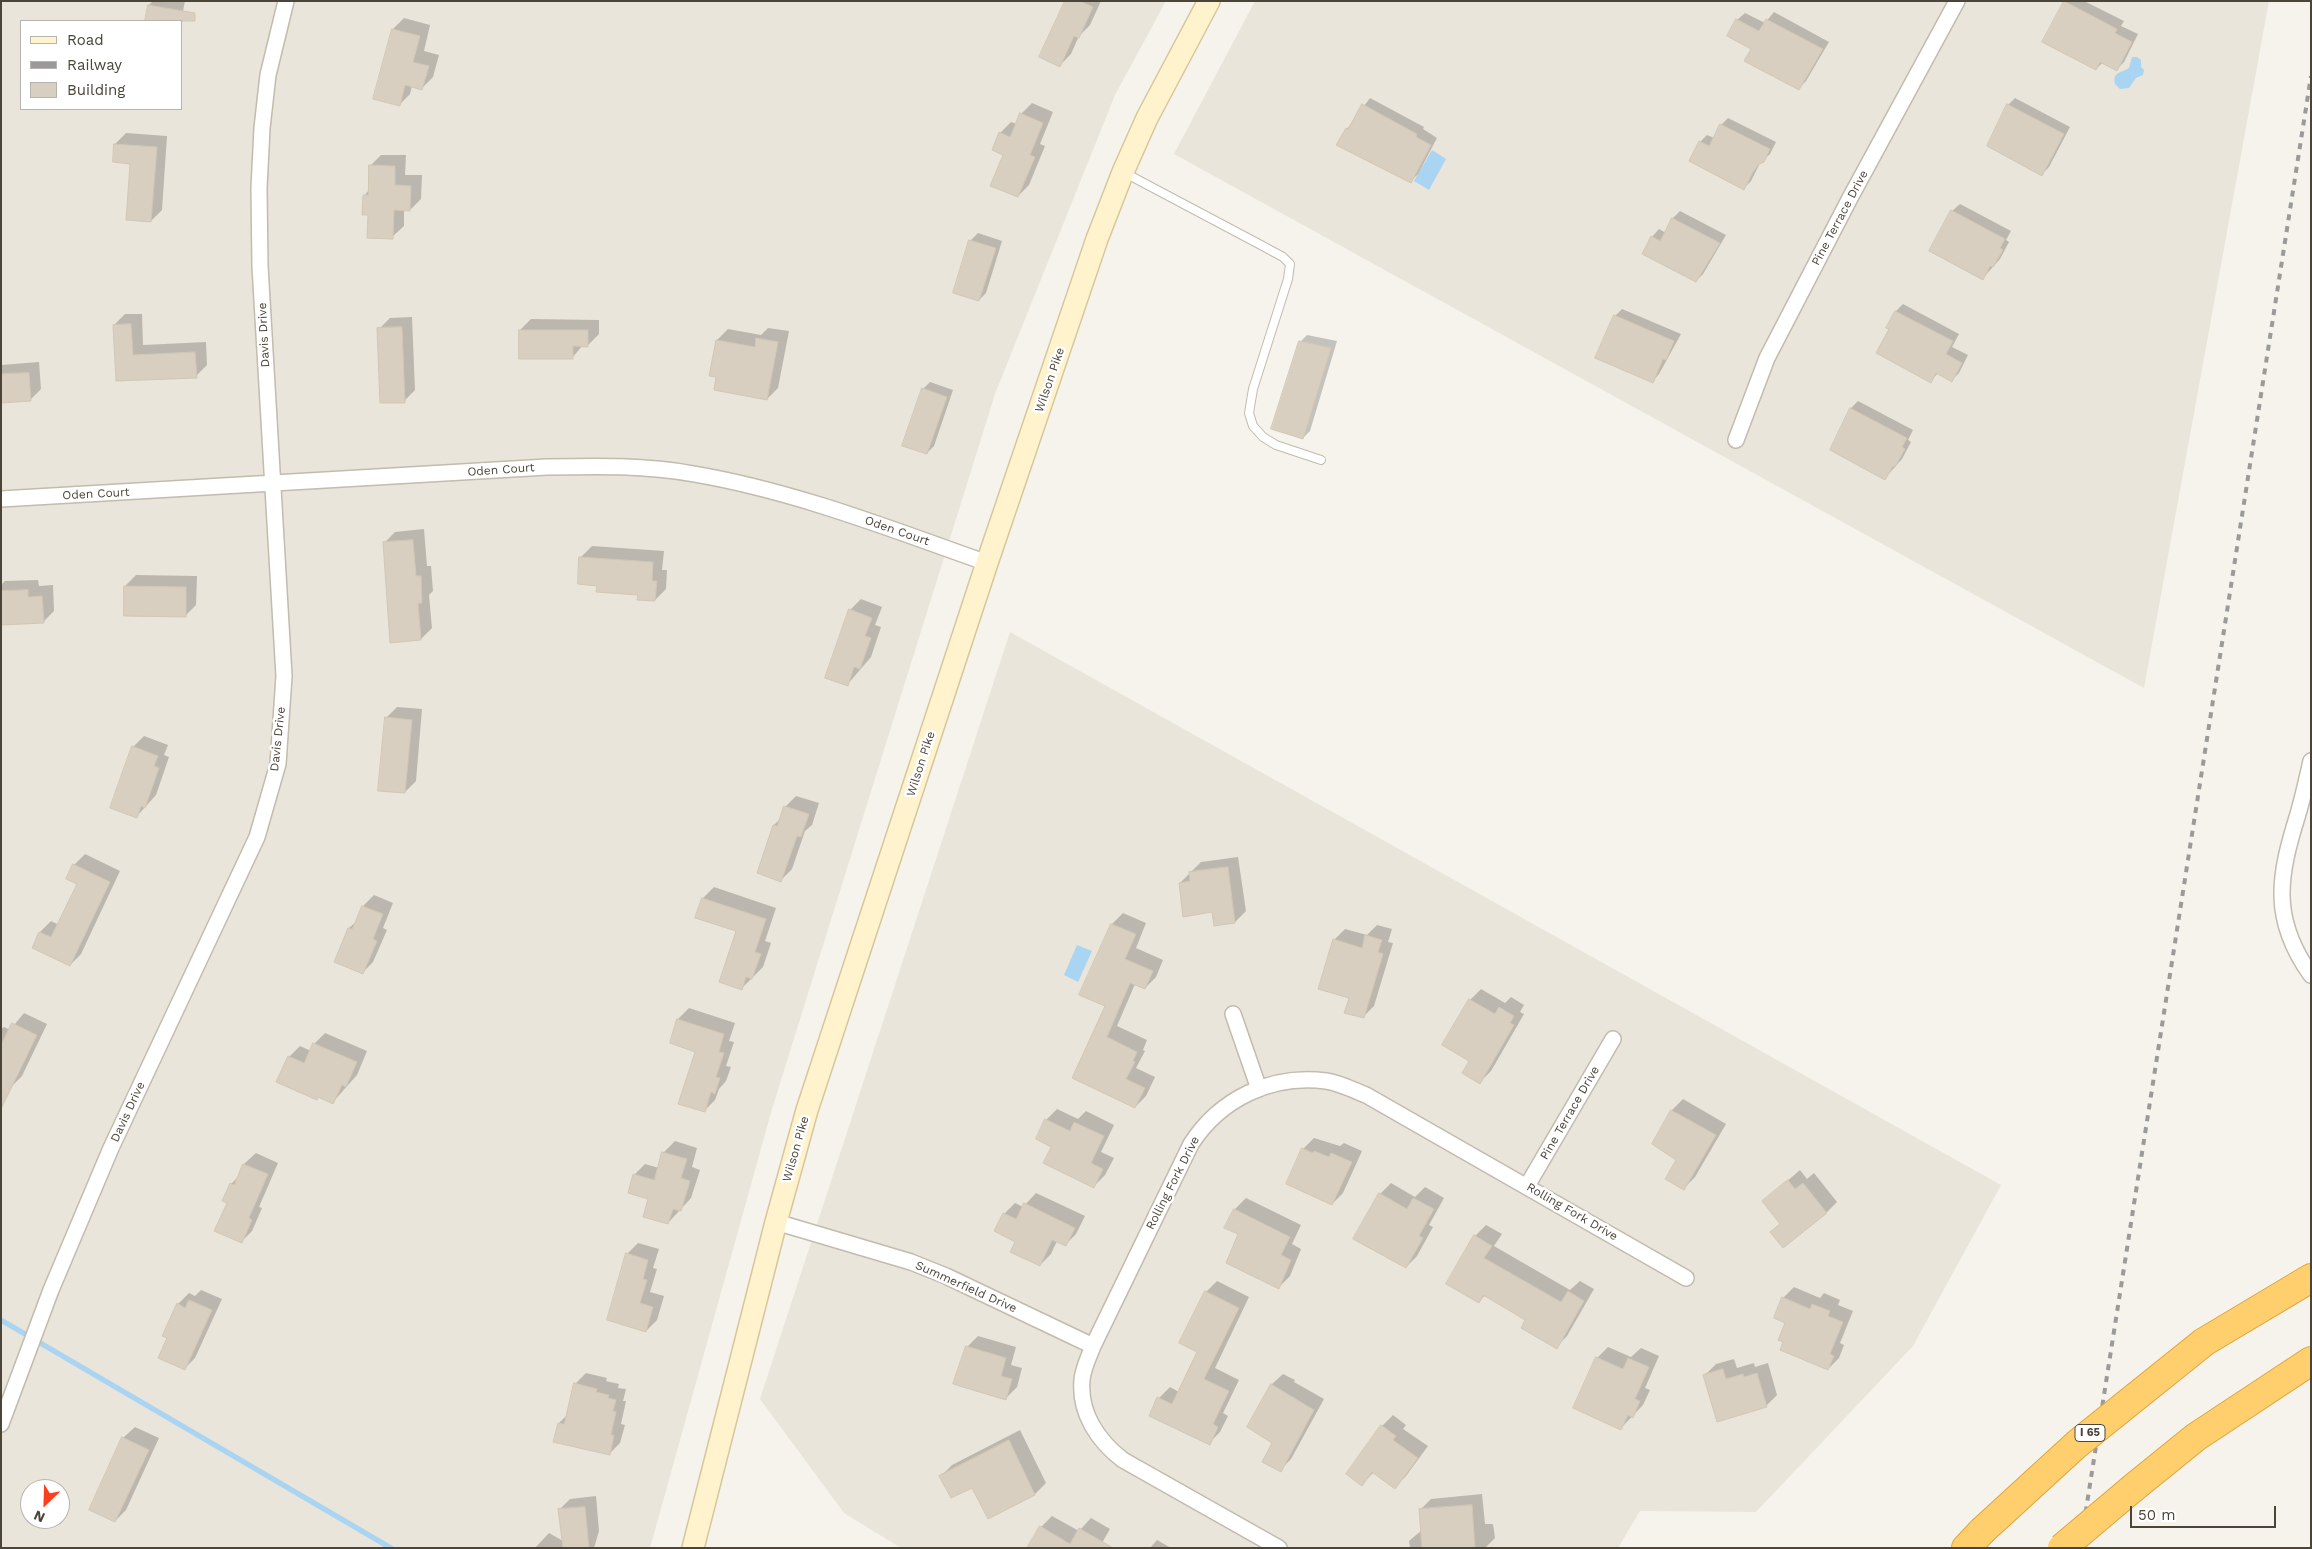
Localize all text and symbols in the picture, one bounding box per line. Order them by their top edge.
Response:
legend [20,20,182,110]
text: Road [67,31,104,49]
text: Railway [67,56,122,74]
text: Building [67,81,125,99]
street label: Pine Terrace Drive [1809,168,1871,268]
street label: Davis Drive [255,302,273,368]
street label: Wilson Pike [1032,346,1068,414]
street label: Oden Court [467,460,535,480]
street label: Oden Court [62,485,130,503]
street label: Oden Court [863,513,931,549]
street label: Davis Drive [267,706,289,772]
street label: Wilson Pike [904,730,938,798]
street label: Pine Terrace Drive [1537,1064,1603,1162]
street label: Davis Drive [108,1080,148,1144]
street label: Wilson Pike [780,1115,812,1183]
street label: Rolling Fork Drive [1143,1134,1203,1232]
street label: Rolling Fork Drive [1524,1180,1620,1244]
street label: Summerfield Drive [913,1258,1019,1316]
road number: I 65 [2075,1425,2105,1442]
north arrow [20,1479,70,1529]
scale bar [2132,1496,2278,1528]
text: 50 m [2138,1506,2175,1524]
text: N [31,1507,47,1526]

